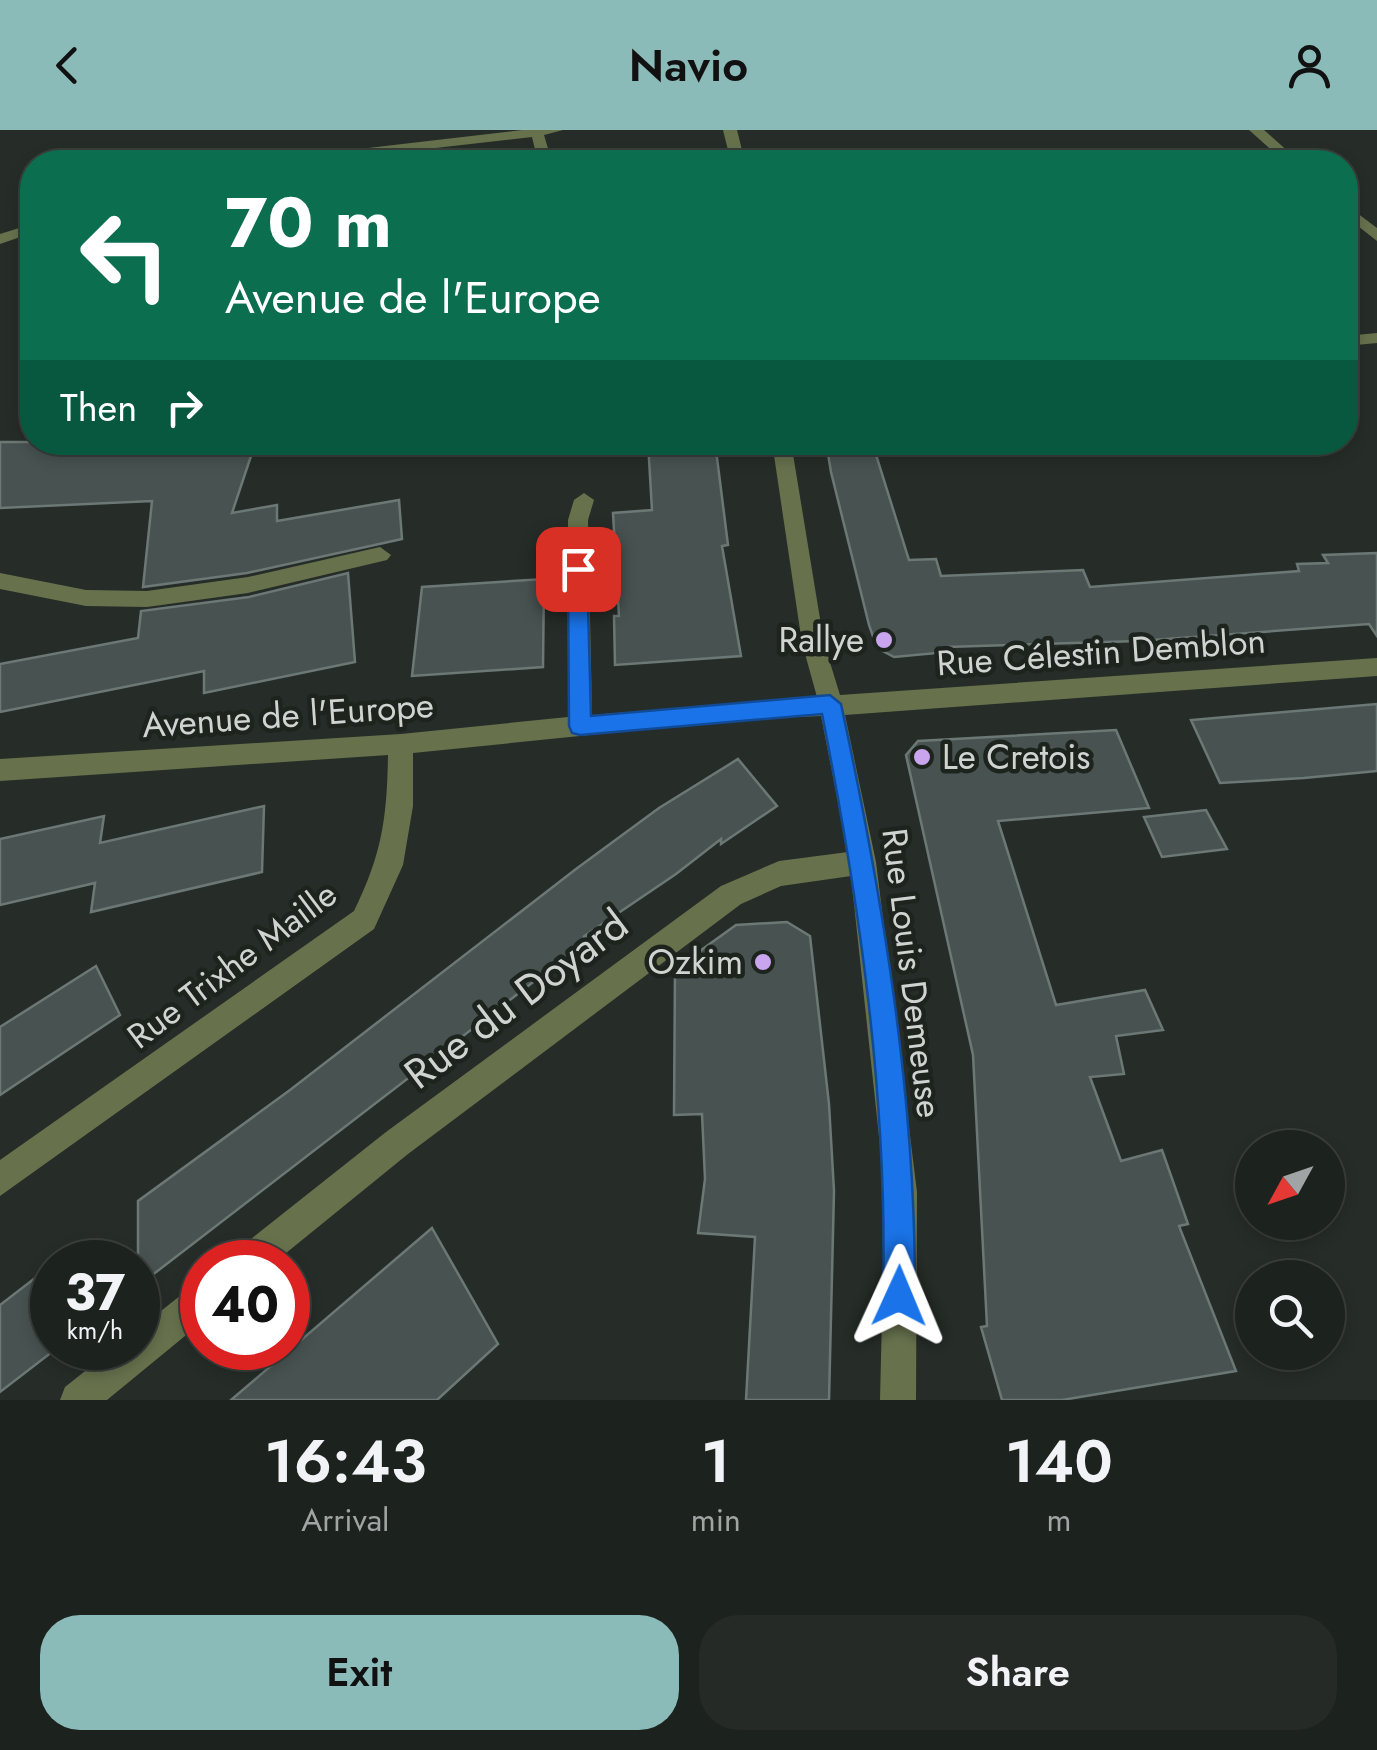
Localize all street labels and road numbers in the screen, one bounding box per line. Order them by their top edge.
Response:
street label: Rue Célestin Demblon [935,616,1267,688]
street label: Avenue de l'Europe [141,680,435,750]
street label: Rue Louis Demeuse [869,825,955,1121]
street label: Rue Trixhe Maille [117,869,347,1061]
street label: Rue du Doyard [391,895,641,1103]

